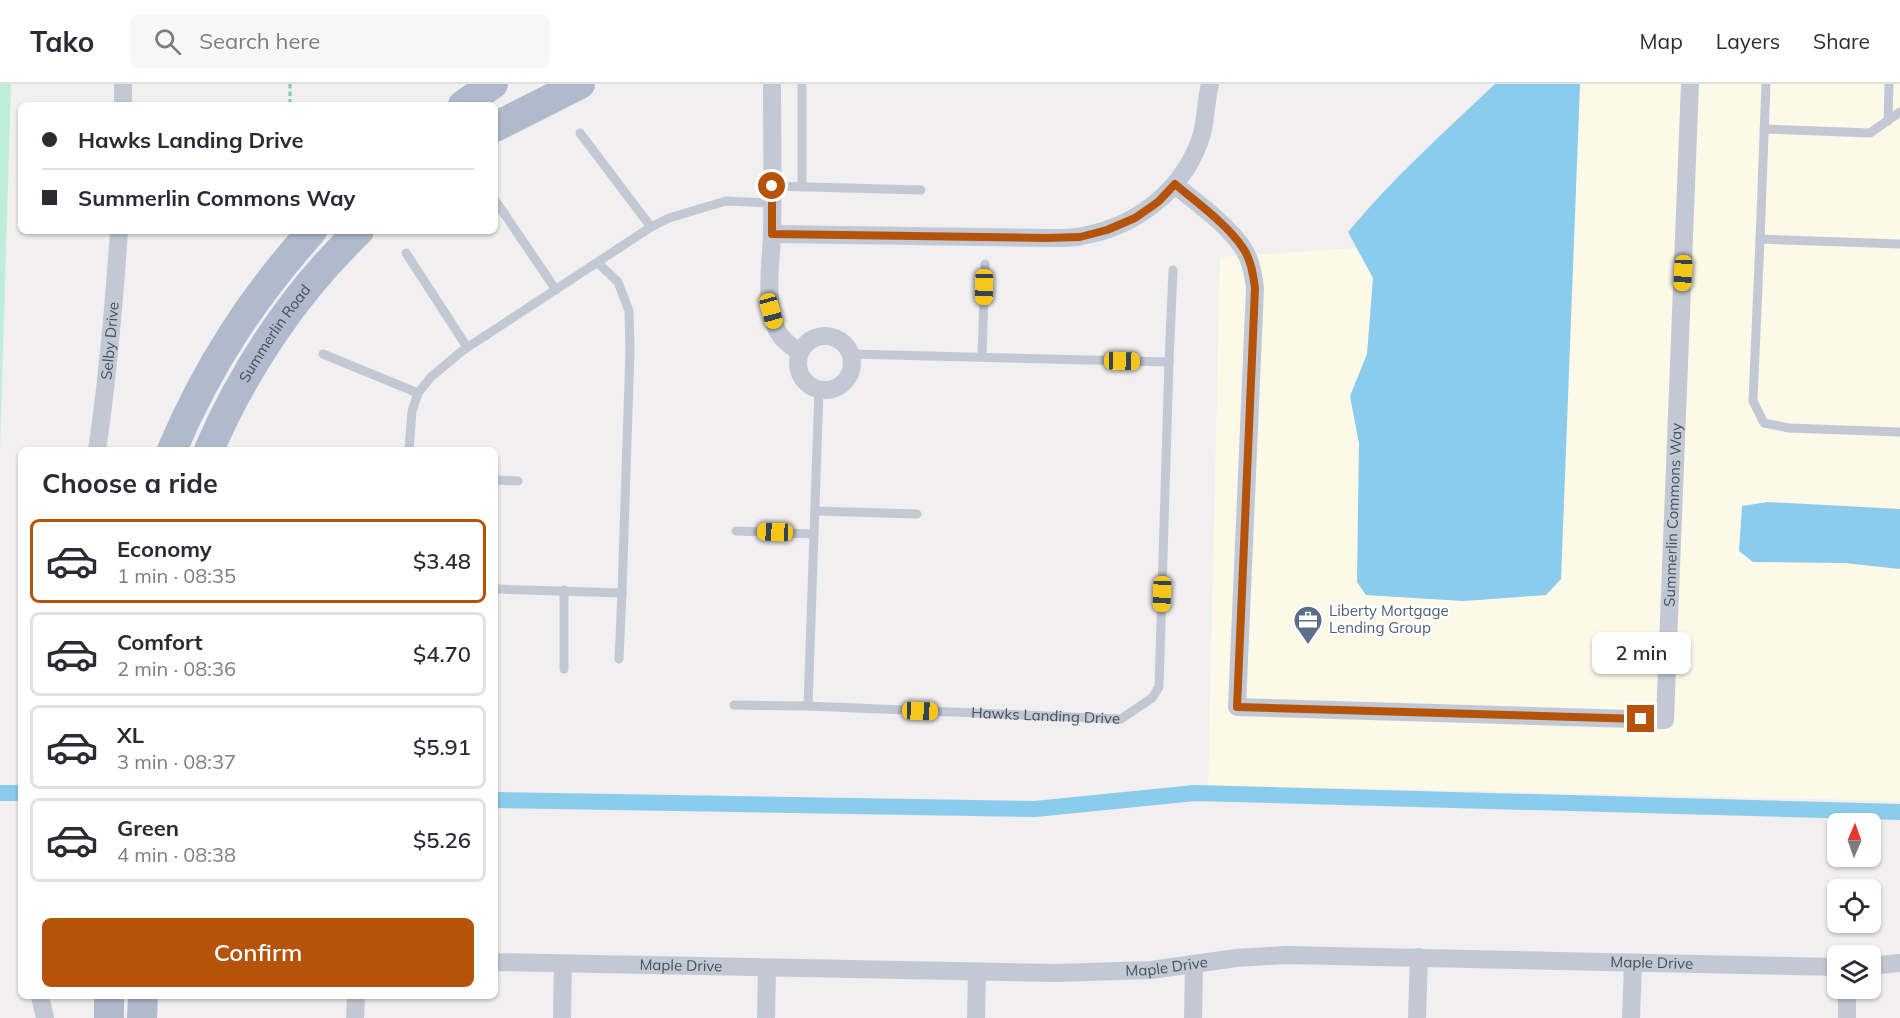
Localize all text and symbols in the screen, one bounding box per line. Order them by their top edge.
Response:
search box [130,14,550,68]
text: Tako [30,24,94,59]
icon: search [151,25,184,58]
text: Search here [199,27,320,55]
text: Map [1640,28,1683,54]
text: Layers [1716,28,1780,54]
text: Share [1813,28,1870,54]
text: Hawks Landing Drive [78,126,304,154]
route start [758,172,785,199]
text: Summerlin Commons Way [78,184,355,212]
car [1673,255,1693,291]
car [975,269,993,305]
street label: Summerlin Road [234,280,315,386]
car [758,291,784,331]
street label: Selby Drive [96,301,123,381]
car [1104,352,1140,370]
street label: Summerlin Commons Way [1659,423,1686,607]
text: Choose a ride [42,466,218,500]
car [757,522,793,542]
icon: car [45,534,99,588]
text: Economy [117,535,212,563]
text: $3.48 [413,547,471,575]
text: 1 min · 08:35 [117,563,236,588]
car [1152,576,1172,612]
place label: Liberty Mortgage Lending Group [1329,601,1449,637]
office icon: Liberty Mortgage Lending Group [1292,604,1324,646]
icon: car [45,627,99,681]
text: Comfort [117,628,203,656]
callout: 2 min [1592,632,1690,674]
text: $4.70 [413,640,471,668]
text: 2 min [1616,640,1667,665]
text: 2 min · 08:36 [117,656,236,681]
car [902,701,938,721]
street label: Hawks Landing Drive [971,703,1121,728]
route end [1627,705,1654,732]
icon: car [45,720,99,774]
text: XL [117,721,144,749]
text: $5.91 [413,733,471,761]
text: 3 min · 08:37 [117,749,236,774]
icon: car [45,813,99,867]
north arrow [1827,813,1881,867]
map controls [1827,813,1881,999]
text: Green [117,814,179,842]
text: $5.26 [413,826,471,854]
text: 4 min · 08:38 [117,842,236,867]
button: locate [1827,879,1881,933]
button: Confirm [42,918,474,987]
button: layers [1827,945,1881,999]
street label: Maple Drive [1125,952,1209,980]
street label: Maple Drive [1610,952,1693,973]
street label: Maple Drive [639,955,723,975]

